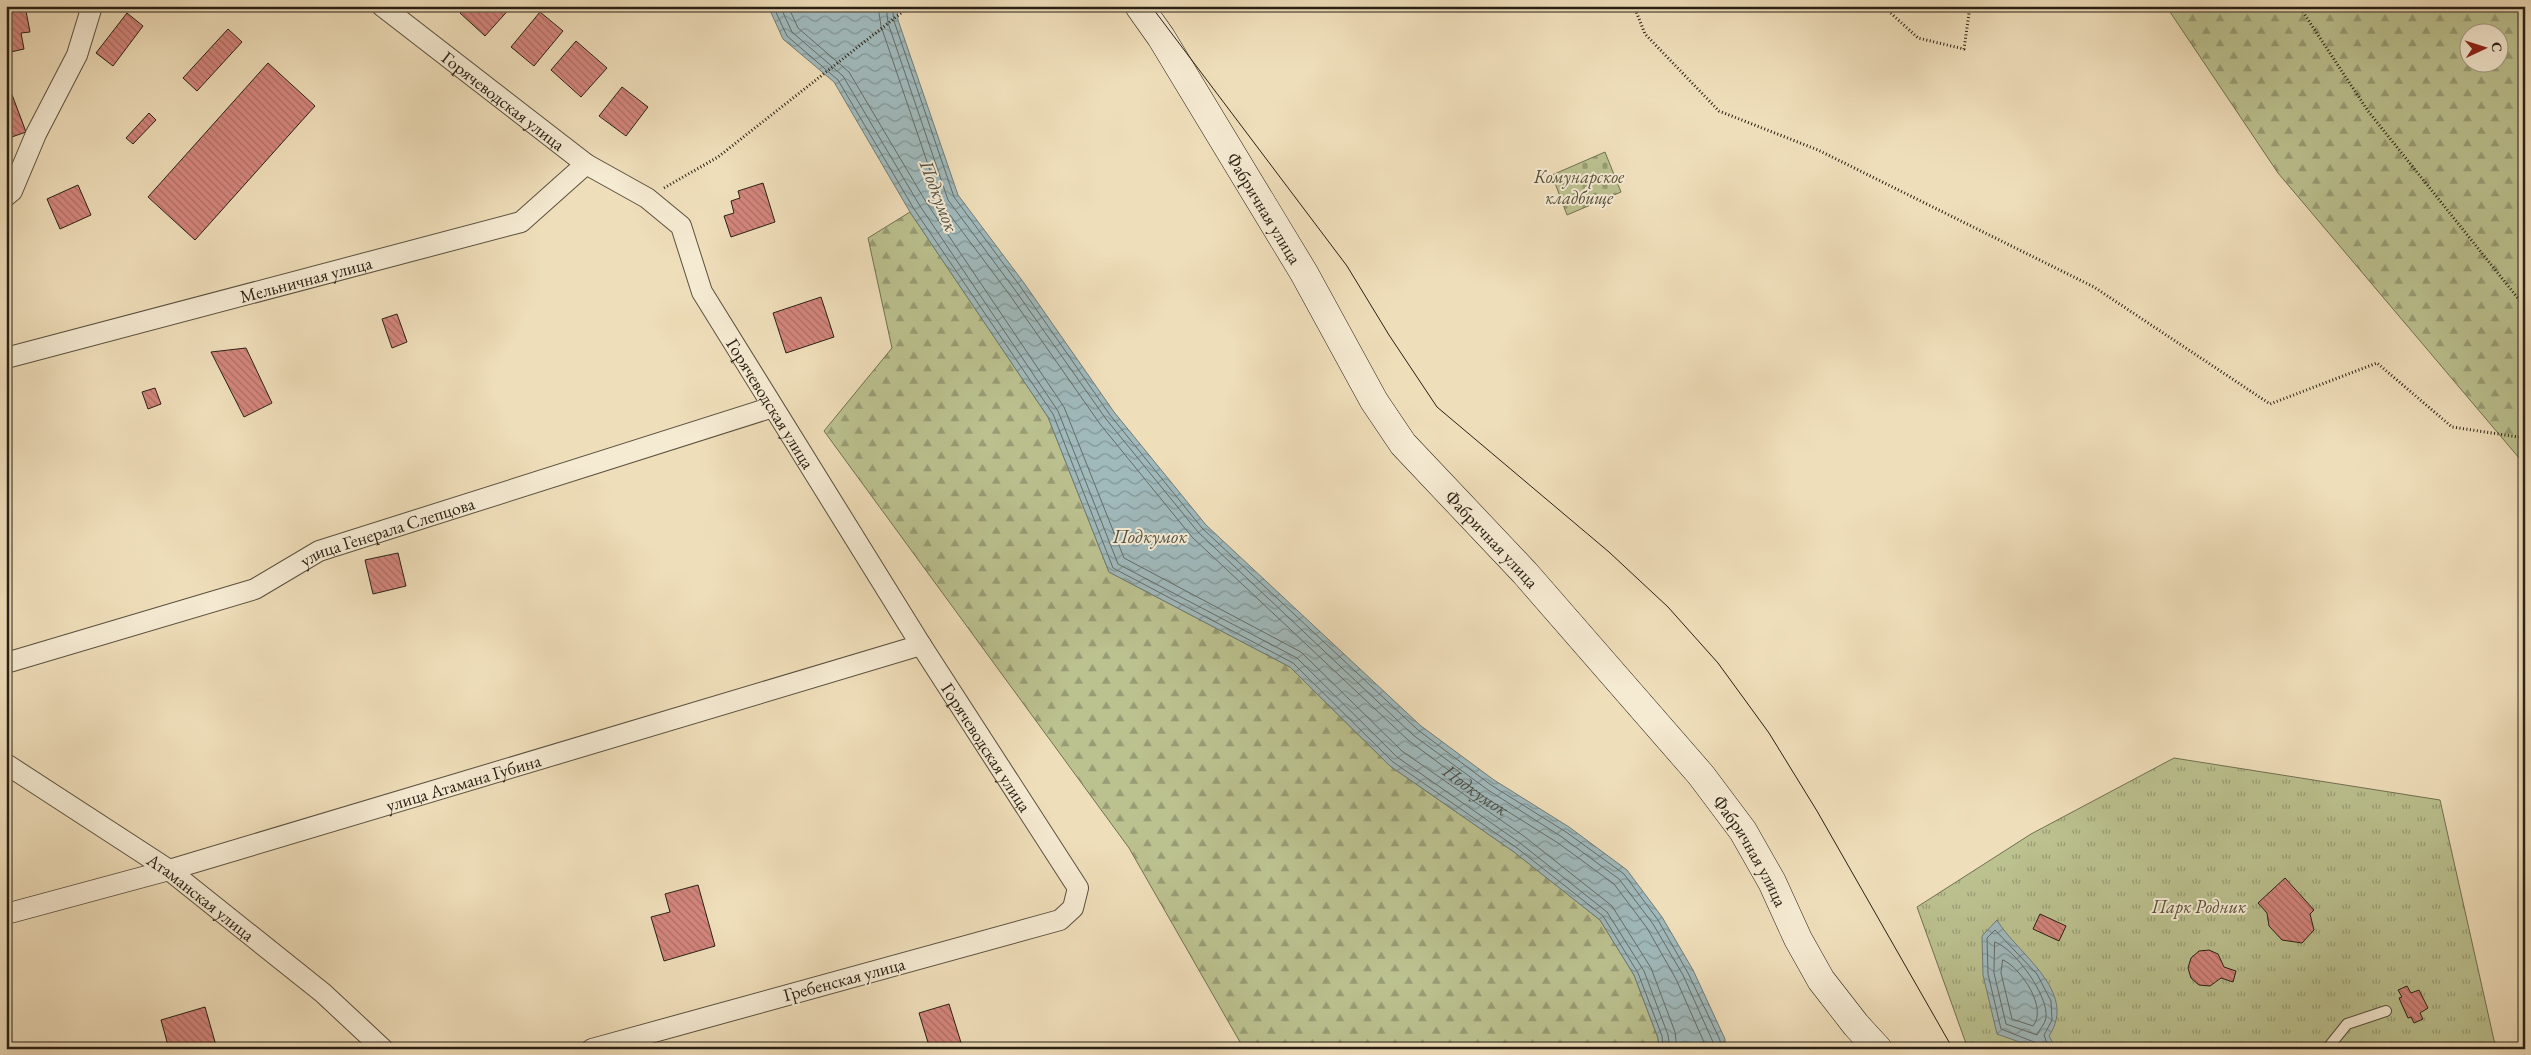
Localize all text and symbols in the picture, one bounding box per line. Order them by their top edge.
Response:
north arrow [2458,22,2508,72]
text: С [2488,42,2506,53]
street label: Горячеводская улица [438,45,571,156]
street label: Фабричная улица [1222,148,1308,269]
water label: Подкумок [914,156,964,236]
park label: Комунарское кладбище [1533,165,1625,209]
street label: Мельничная улица [237,250,375,307]
street label: Горячеводская улица [722,334,821,473]
street label: Фабричная улица [1441,485,1545,593]
street label: улица Генерала Слепцова [295,491,478,571]
water label: Подкумок [1112,524,1188,549]
street label: Горячеводская улица [937,678,1038,817]
street label: улица Атамана Губина [383,748,544,816]
water label: Подкумок [1437,758,1514,822]
street label: Фабричная улица [1708,790,1793,911]
street label: Атаманская улица [142,847,260,946]
park label: Парк Родник [2151,895,2247,919]
street label: Гребенская улица [781,952,908,1006]

